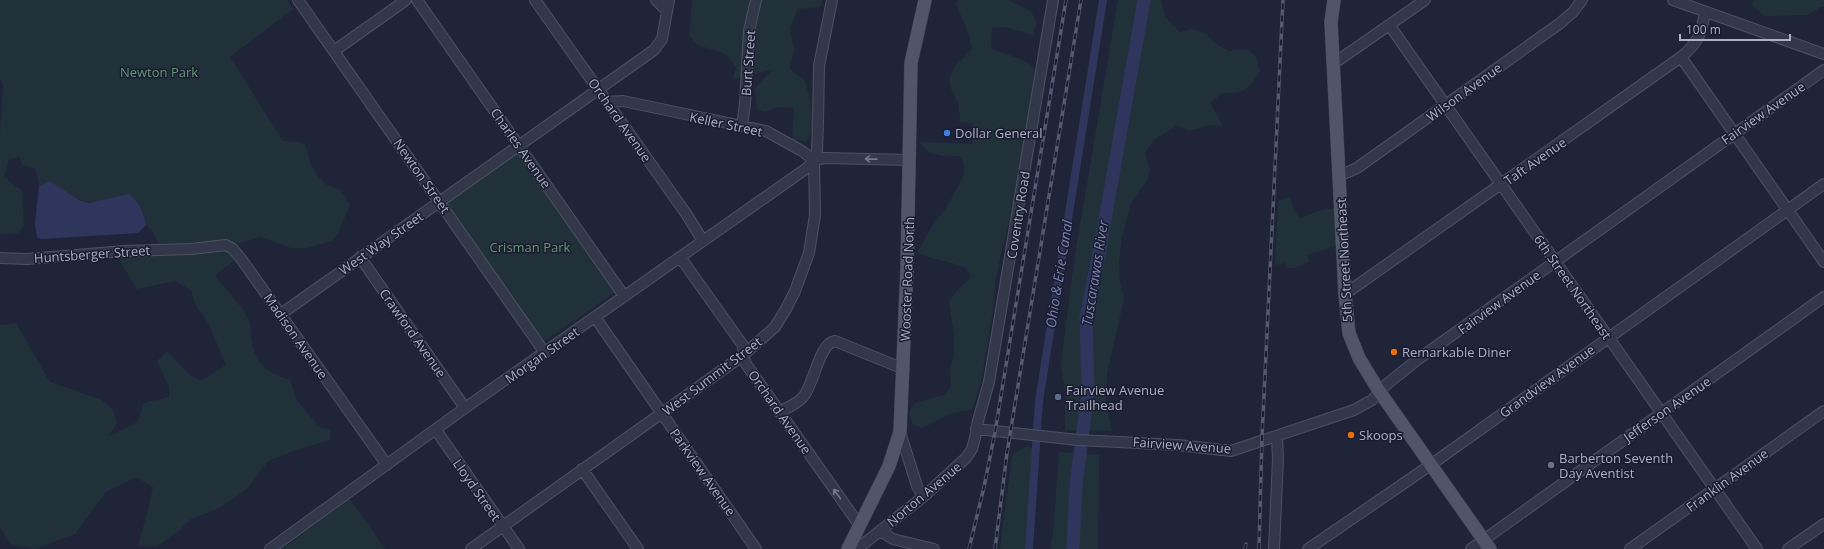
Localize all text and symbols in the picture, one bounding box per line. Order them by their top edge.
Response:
scale bar [1680,16,1790,42]
text: 100 m [1686,21,1721,38]
street label: Burt Street [737,29,759,97]
street label: Wilson Avenue [1423,59,1505,125]
park label: Newton Park [120,63,198,81]
street label: Orchard Avenue [584,74,656,166]
street label: Fairview Avenue [1718,77,1808,149]
street label: Charles Avenue [487,104,555,192]
street label: Keller Street [688,107,764,141]
place label: Dollar General [955,124,1043,142]
marker: Dollar General [942,128,952,138]
street label: Taft Avenue [1500,133,1570,189]
street label: Newton Street [390,135,455,217]
one-way arrow [865,155,878,162]
street label: Coventry Road [1002,170,1034,260]
street label: 5th Street Northeast [1332,197,1356,322]
street label: West Way Street [335,207,427,279]
street label: Wooster Road North [896,217,918,341]
water label: Ohio & Erie Canal [1041,218,1076,329]
water label: Tuscarawas River [1077,218,1112,327]
street label: 6th Street Northeast [1530,231,1616,343]
park label: Crisman Park [490,238,571,256]
street label: Huntsberger Street [33,241,151,267]
street label: Fairview Avenue [1454,266,1544,338]
street label: Crawford Avenue [376,285,450,381]
street label: Madison Avenue [260,290,332,382]
street label: Morgan Street [501,323,583,387]
street label: West Summit Street [659,332,766,419]
street label: Grandview Avenue [1496,340,1598,422]
place label: Remarkable Diner [1402,343,1512,361]
marker: Remarkable Diner [1389,347,1399,357]
street label: Orchard Avenue [744,366,816,458]
street label: Jefferson Avenue [1618,372,1714,447]
place label: Fairview Avenue Trailhead [1066,381,1164,414]
marker: Fairview Avenue Trailhead [1053,392,1063,402]
street label: Parkview Avenue [666,425,740,519]
place label: Skoops [1359,426,1403,444]
marker: Skoops [1346,430,1356,440]
street label: Fairview Avenue [1132,433,1232,457]
street label: Franklin Avenue [1682,444,1772,516]
place label: Barberton Seventh Day Aventist [1559,449,1673,482]
street label: Lloyd Street [449,455,505,525]
street label: Norton Avenue [883,458,965,530]
marker: Barberton Seventh Day Aventist [1546,460,1556,470]
one-way arrow [833,489,842,500]

